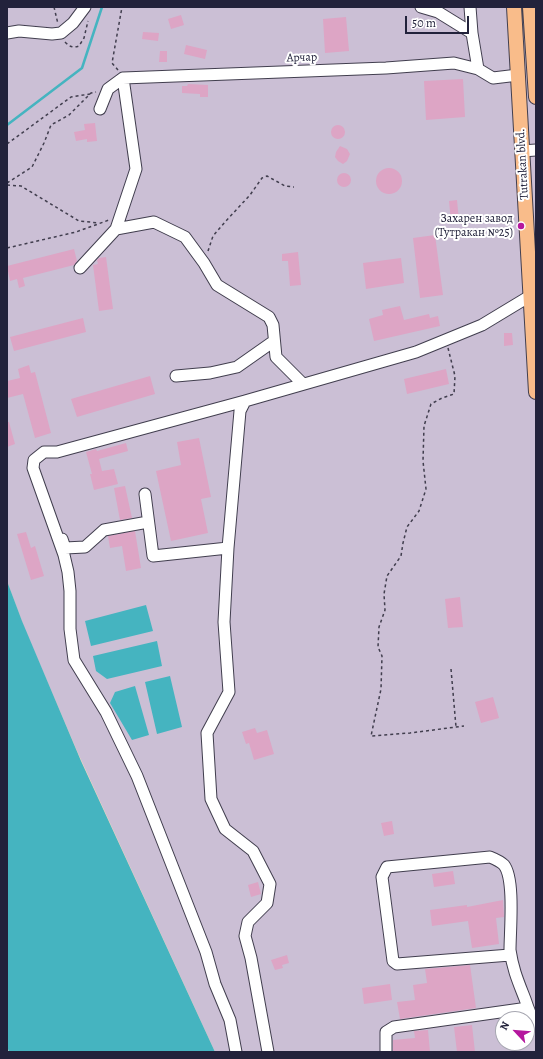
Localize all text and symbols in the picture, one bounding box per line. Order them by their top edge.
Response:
scale bar [407,8,471,34]
text: 50 m [412,15,436,31]
street label: Арчар [286,50,318,66]
street label: Tutrakan blvd. [514,128,532,200]
place label: Захарен завод (Тутракан №25) [435,212,513,240]
marker: Захарен завод (Тутракан №25) [516,221,526,231]
north arrow [495,1011,535,1051]
text: N [496,1019,513,1033]

